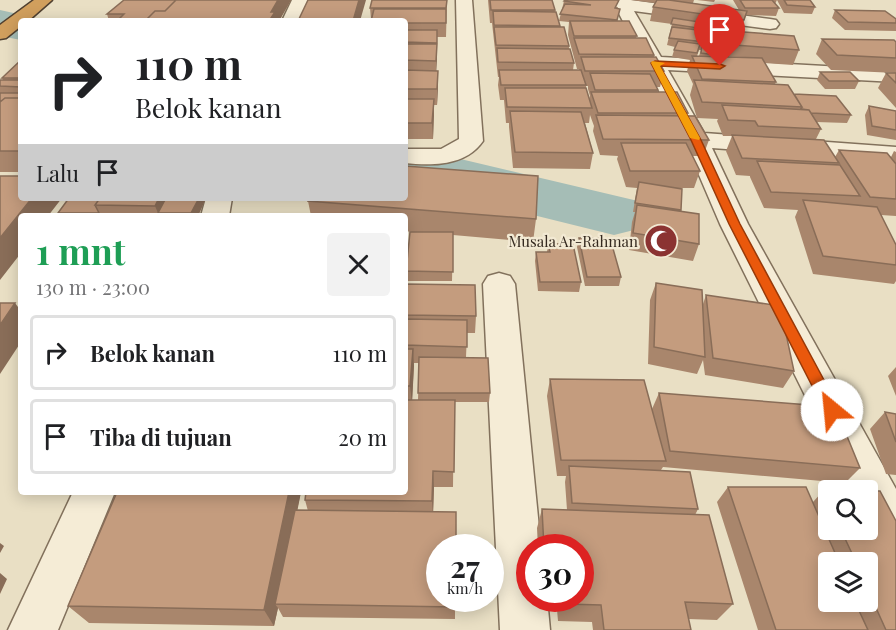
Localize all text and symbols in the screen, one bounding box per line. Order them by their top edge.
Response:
pin [694,4,745,66]
icon: arrive [703,13,736,46]
text: 110 m [135,35,242,91]
icon: right [36,42,114,120]
text: Belok kanan [135,89,282,125]
icon: arrive [91,156,124,189]
text: Lalu [36,158,79,188]
mosque icon: Musala Ar-Rahman [643,223,679,259]
text: 1 mnt [36,226,126,274]
place label: Musala Ar-Rahman [508,231,638,251]
button: close [327,233,390,296]
text: 130 m · 23:00 [36,273,150,300]
icon: right [39,336,72,369]
text: Belok kanan [90,338,215,368]
text: 110 m [333,338,387,368]
position arrow [800,378,864,442]
icon: arrive [39,420,72,453]
text: Tiba di tujuan [90,422,232,452]
text: 20 m [338,422,387,452]
map controls [818,480,878,612]
button: search [818,480,878,540]
speed limit sign: 30 [516,534,594,612]
text: 27 [450,546,480,586]
button: layers [818,552,878,612]
text: km/h [447,578,483,598]

